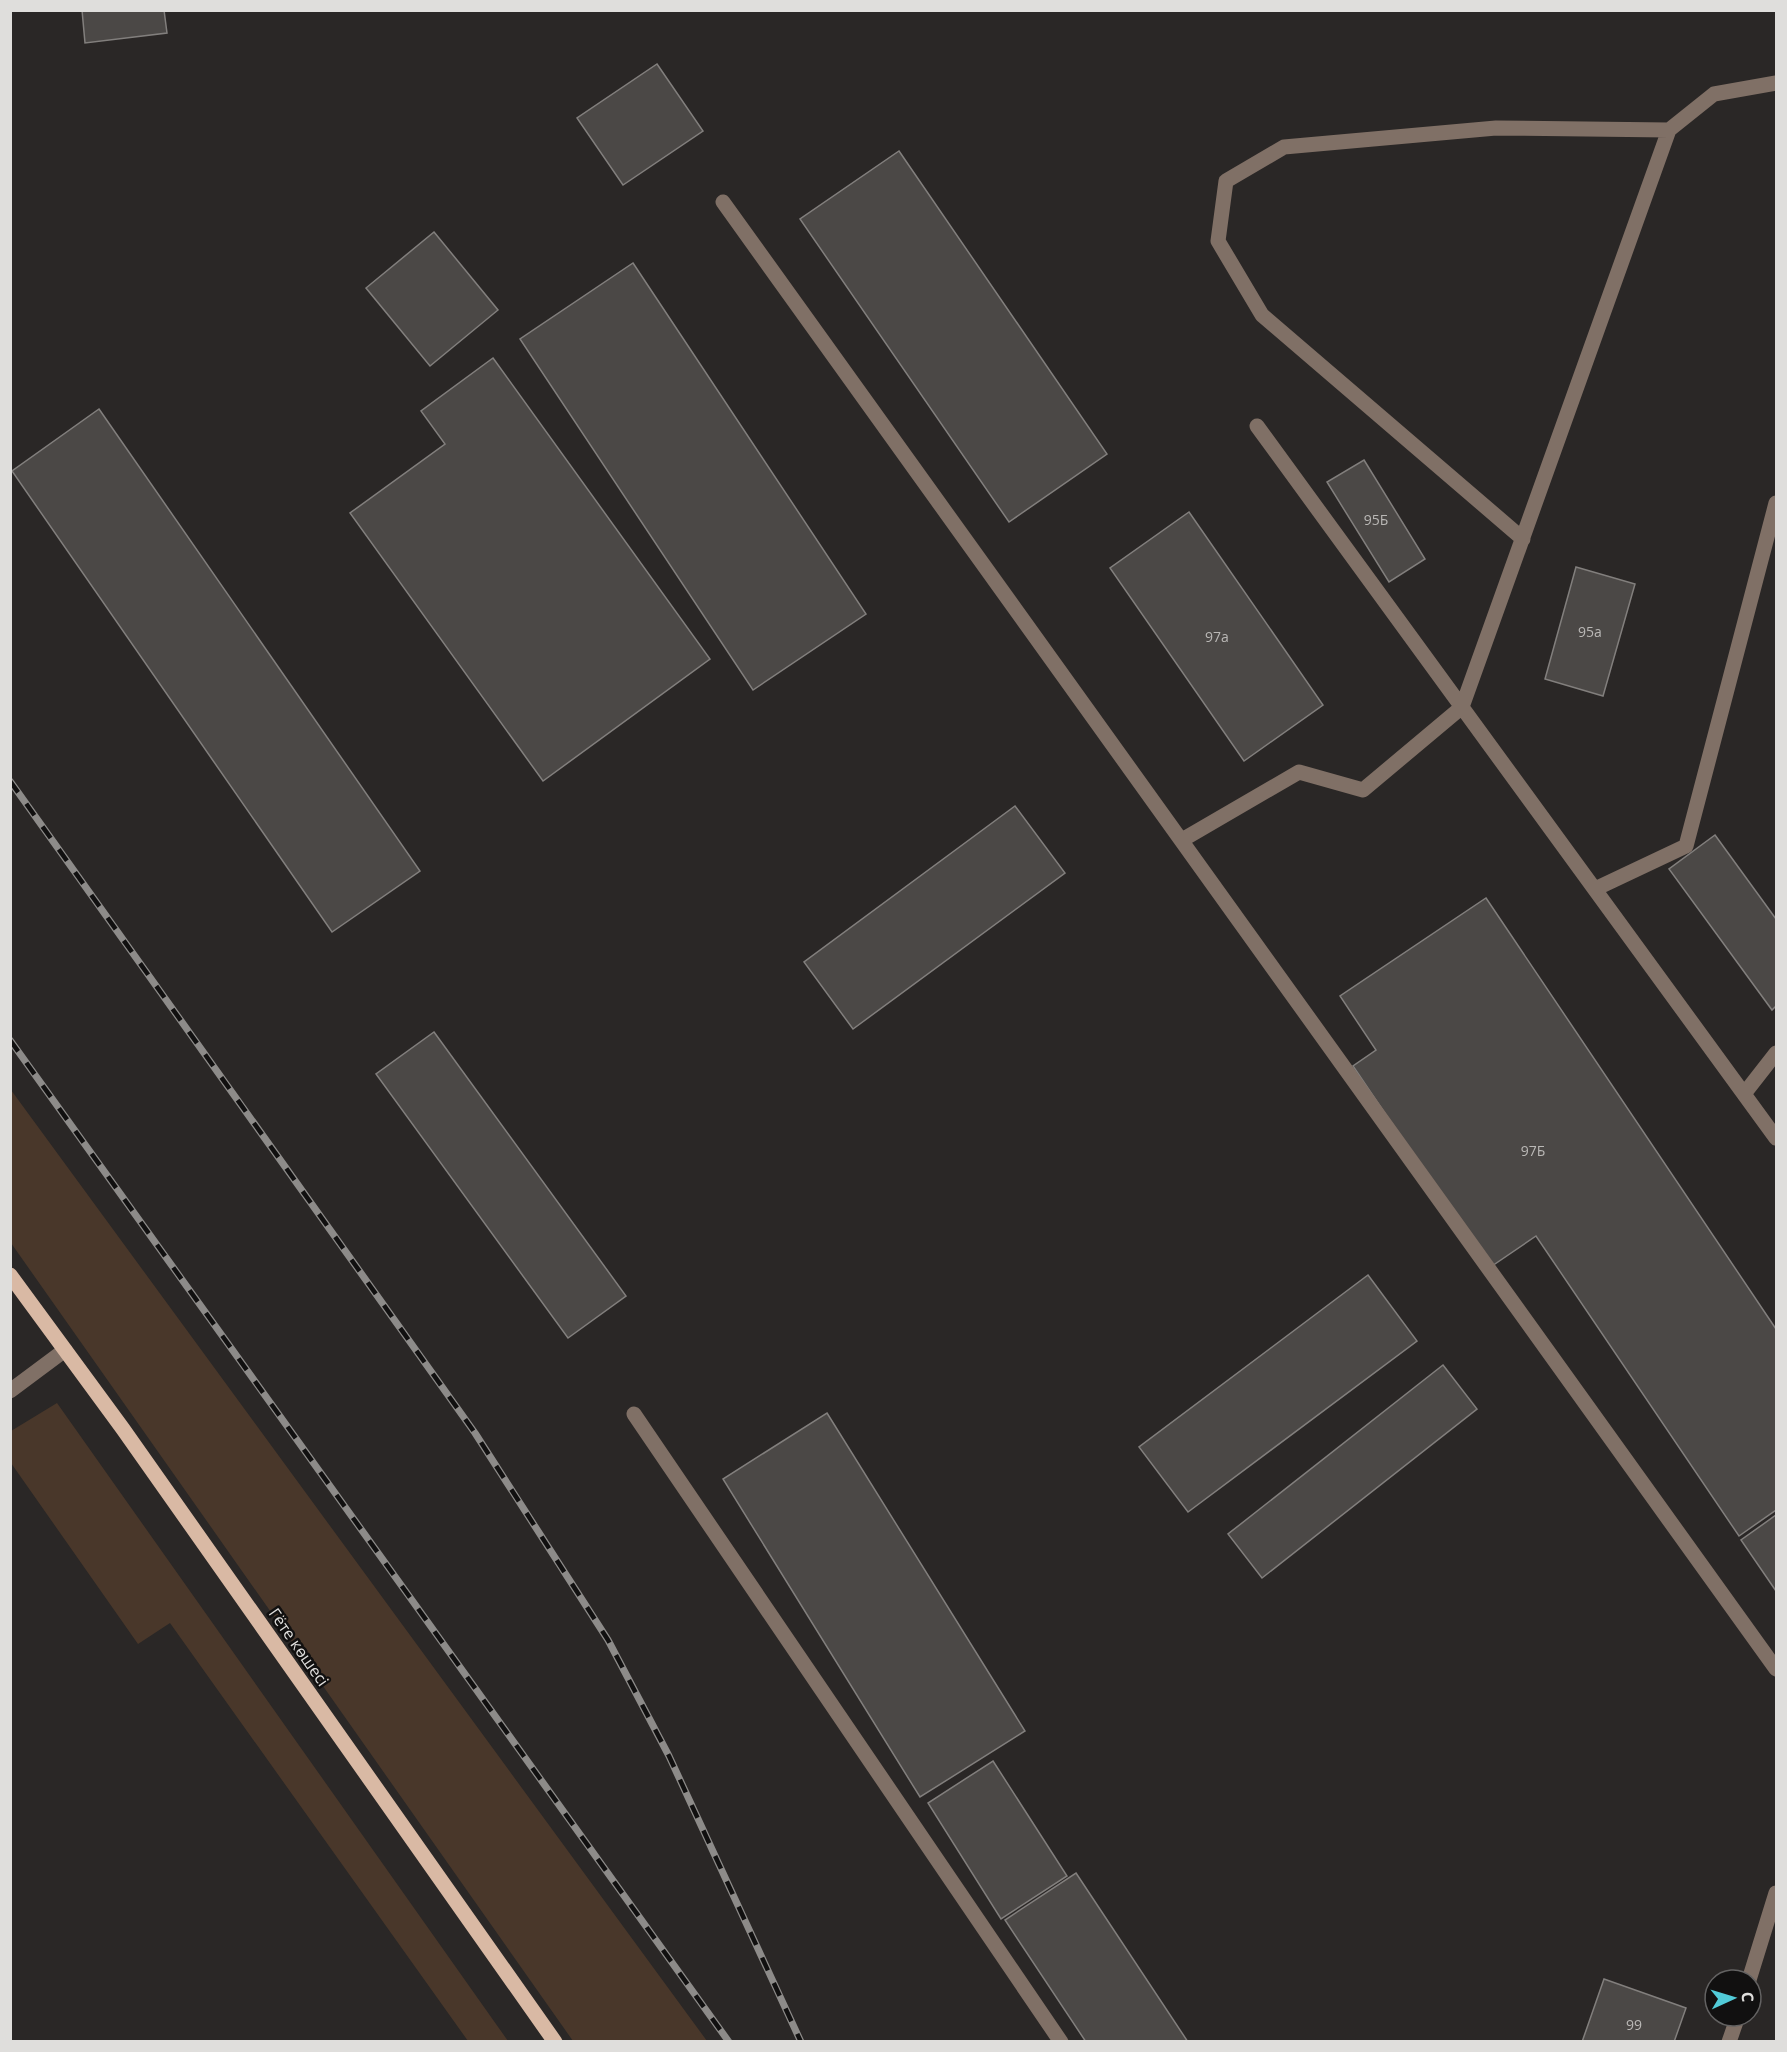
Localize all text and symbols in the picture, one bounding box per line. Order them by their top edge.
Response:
house number: 95Б [1364,510,1388,529]
house number: 95а [1578,622,1602,641]
house number: 97а [1205,627,1229,646]
house number: 97Б [1521,1141,1545,1160]
street label: Гёте көшесі [264,1604,334,1690]
north arrow [1703,1968,1763,2028]
text: С [1737,1991,1759,2003]
house number: 99 [1626,2015,1642,2034]

